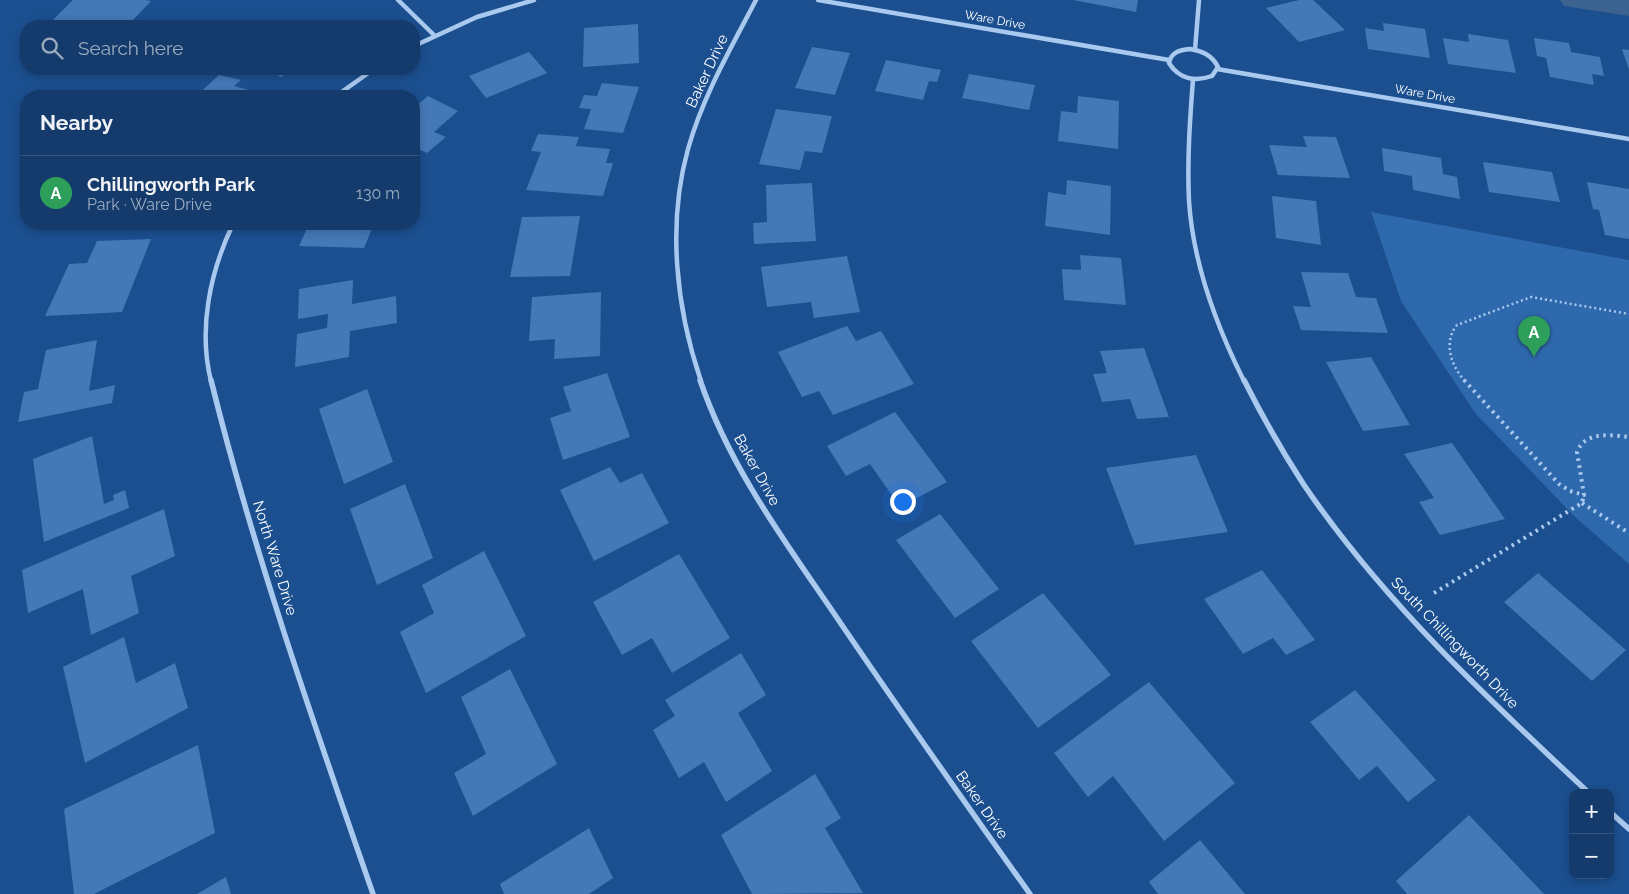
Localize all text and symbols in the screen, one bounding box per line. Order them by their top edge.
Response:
street label: Ware Drive [964,8,1026,32]
search box [20,20,420,75]
street label: Baker Drive [682,31,732,111]
icon: search [38,34,66,62]
text: Search here [78,37,184,59]
street label: Ware Drive [1394,82,1456,106]
text: Nearby [40,110,113,135]
text: Chillingworth Park [87,173,255,195]
text: A [51,184,61,203]
text: 130 m [356,184,400,203]
text: Park · Ware Drive [87,195,212,214]
pin: A [1518,316,1550,357]
street label: Baker Drive [730,431,784,509]
your location [890,489,916,515]
street label: North Ware Drive [249,498,301,618]
street label: South Chillingworth Drive [1387,574,1523,713]
street label: Baker Drive [952,767,1012,843]
map controls [1569,789,1614,879]
button: + [1569,789,1614,834]
button: − [1569,834,1614,879]

